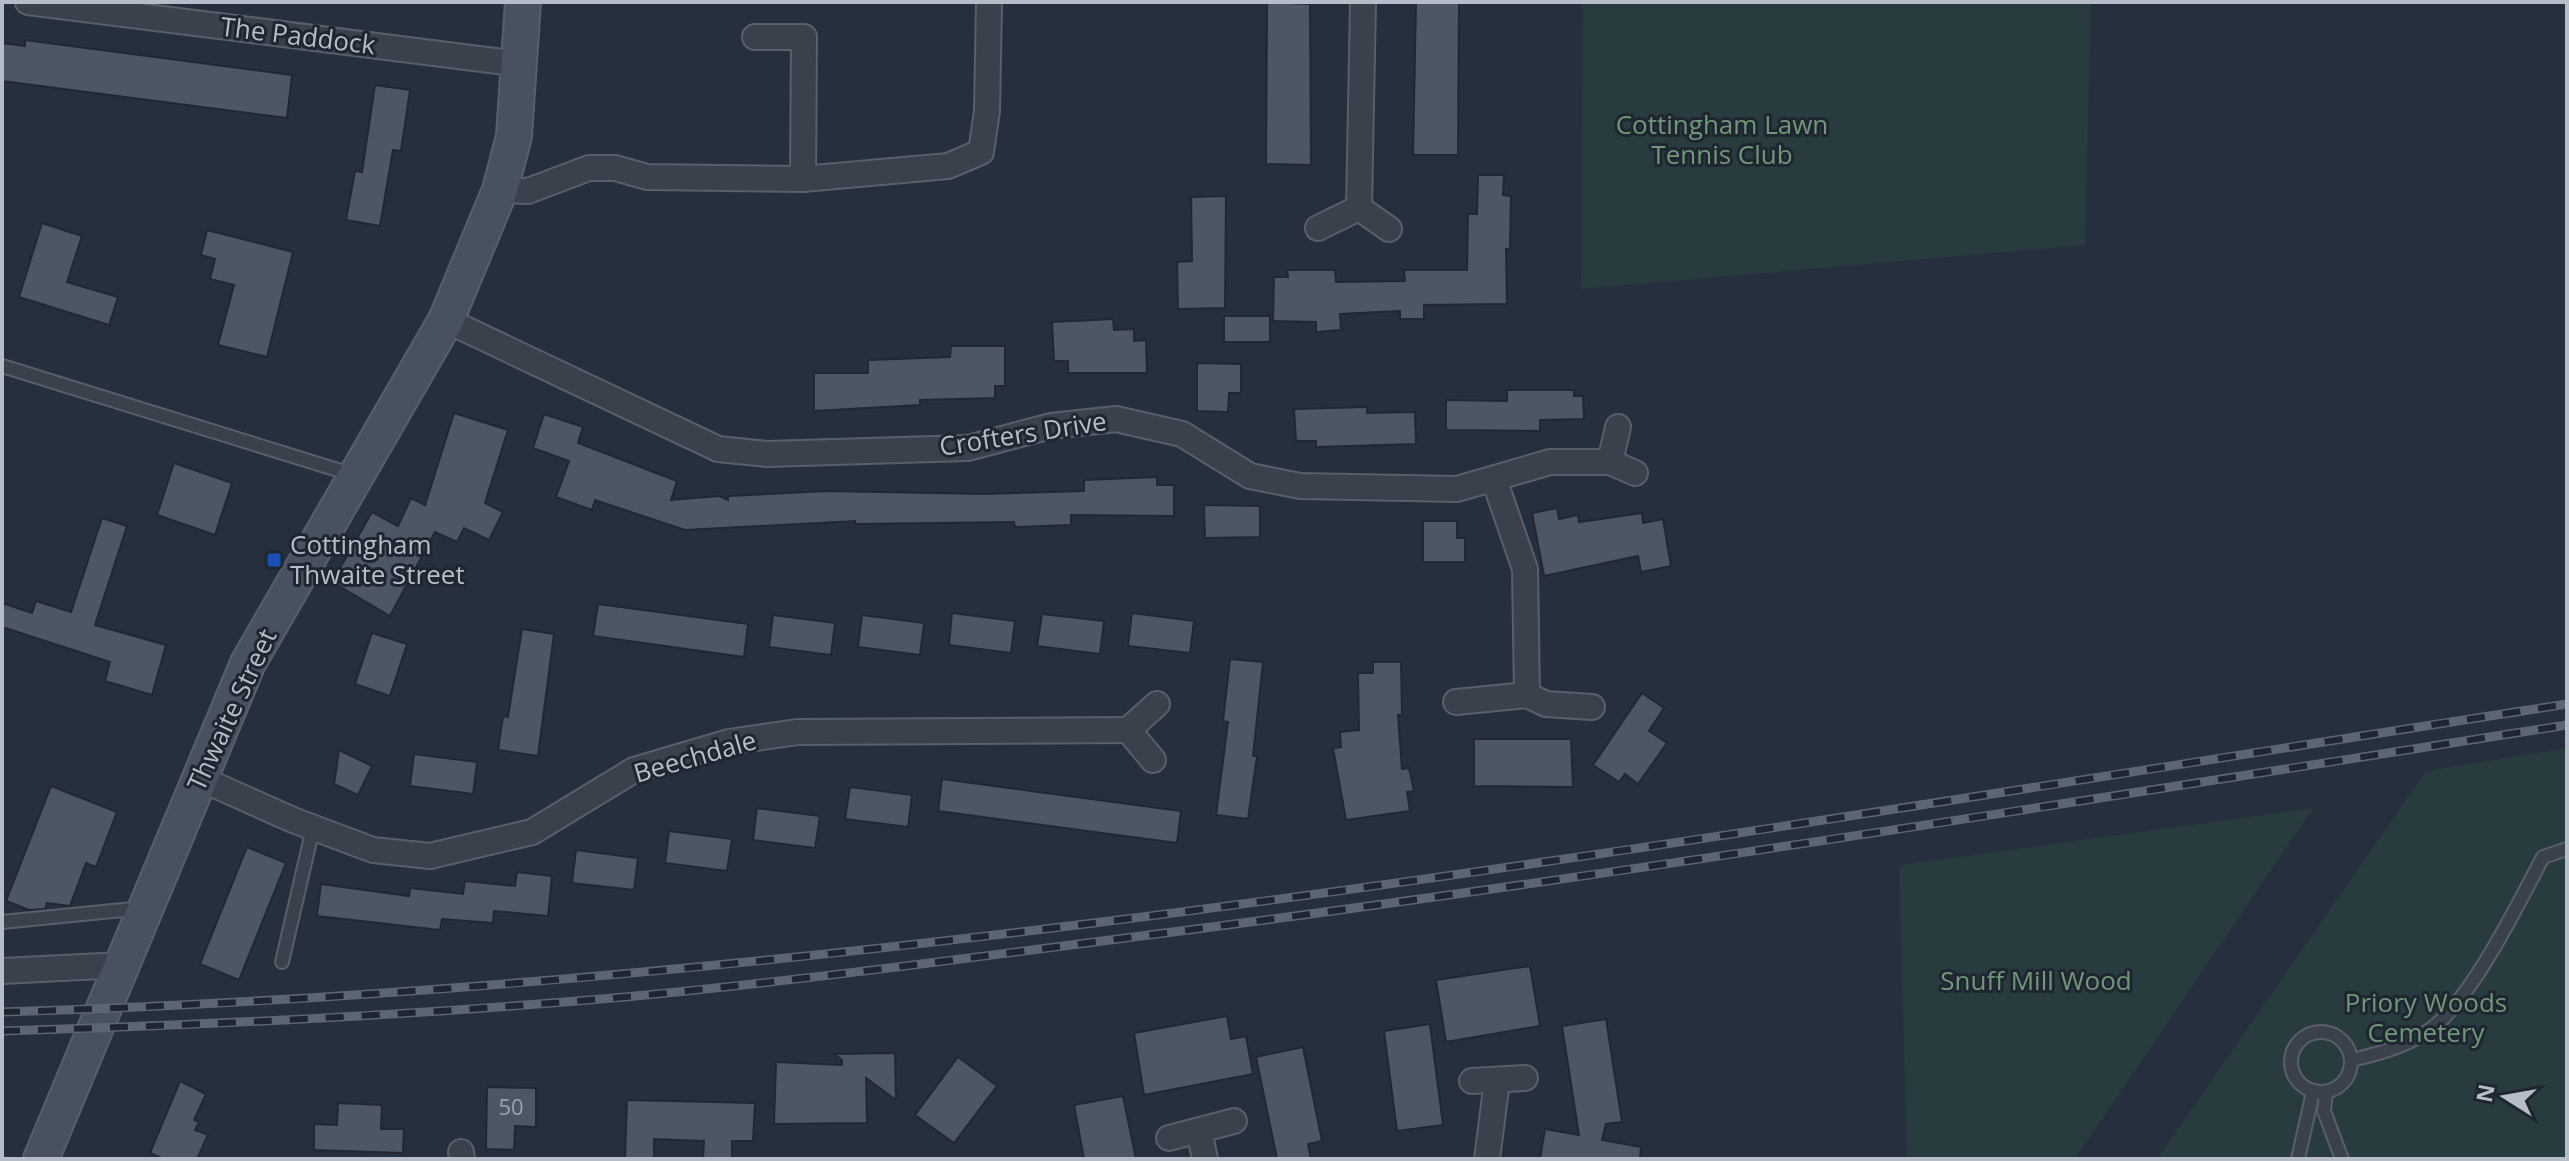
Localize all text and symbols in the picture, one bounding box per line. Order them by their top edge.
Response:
street label: The Paddock [219,8,378,62]
park label: Cottingham Lawn Tennis Club [1616,106,1828,172]
street label: Crofters Drive [937,402,1109,464]
place label: Cottingham Thwaite Street [290,526,465,592]
marker: Cottingham Thwaite Street [265,551,283,569]
street label: Thwaite Street [178,623,284,796]
street label: Beechdale [629,721,760,791]
park label: Snuff Mill Wood [1940,962,2132,998]
park label: Priory Woods Cemetery [2345,984,2507,1050]
north arrow [2465,1057,2545,1137]
text: N [2468,1081,2501,1105]
house number: 50 [498,1091,524,1121]

